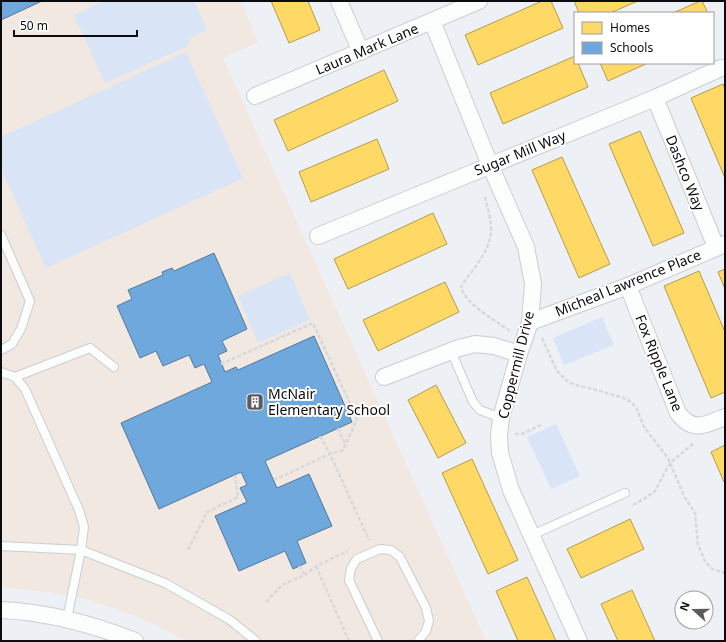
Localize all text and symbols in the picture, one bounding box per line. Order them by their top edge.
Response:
scale bar [14,12,137,38]
legend [574,12,714,64]
text: 50 m [20,17,48,34]
street label: Laura Mark Lane [312,18,421,79]
text: Homes [610,19,650,36]
text: Schools [610,39,653,56]
street label: Sugar Mill Way [471,125,569,180]
street label: Dashco Way [662,132,710,214]
street label: Micheal Lawrence Place [552,245,704,321]
street label: Coppermill Drive [493,309,538,421]
street label: Fox Ripple Lane [631,312,688,414]
place label: McNair Elementary School [268,384,390,419]
building icon: McNair Elementary School [245,392,265,412]
north arrow [674,590,714,630]
text: N [676,599,693,613]

